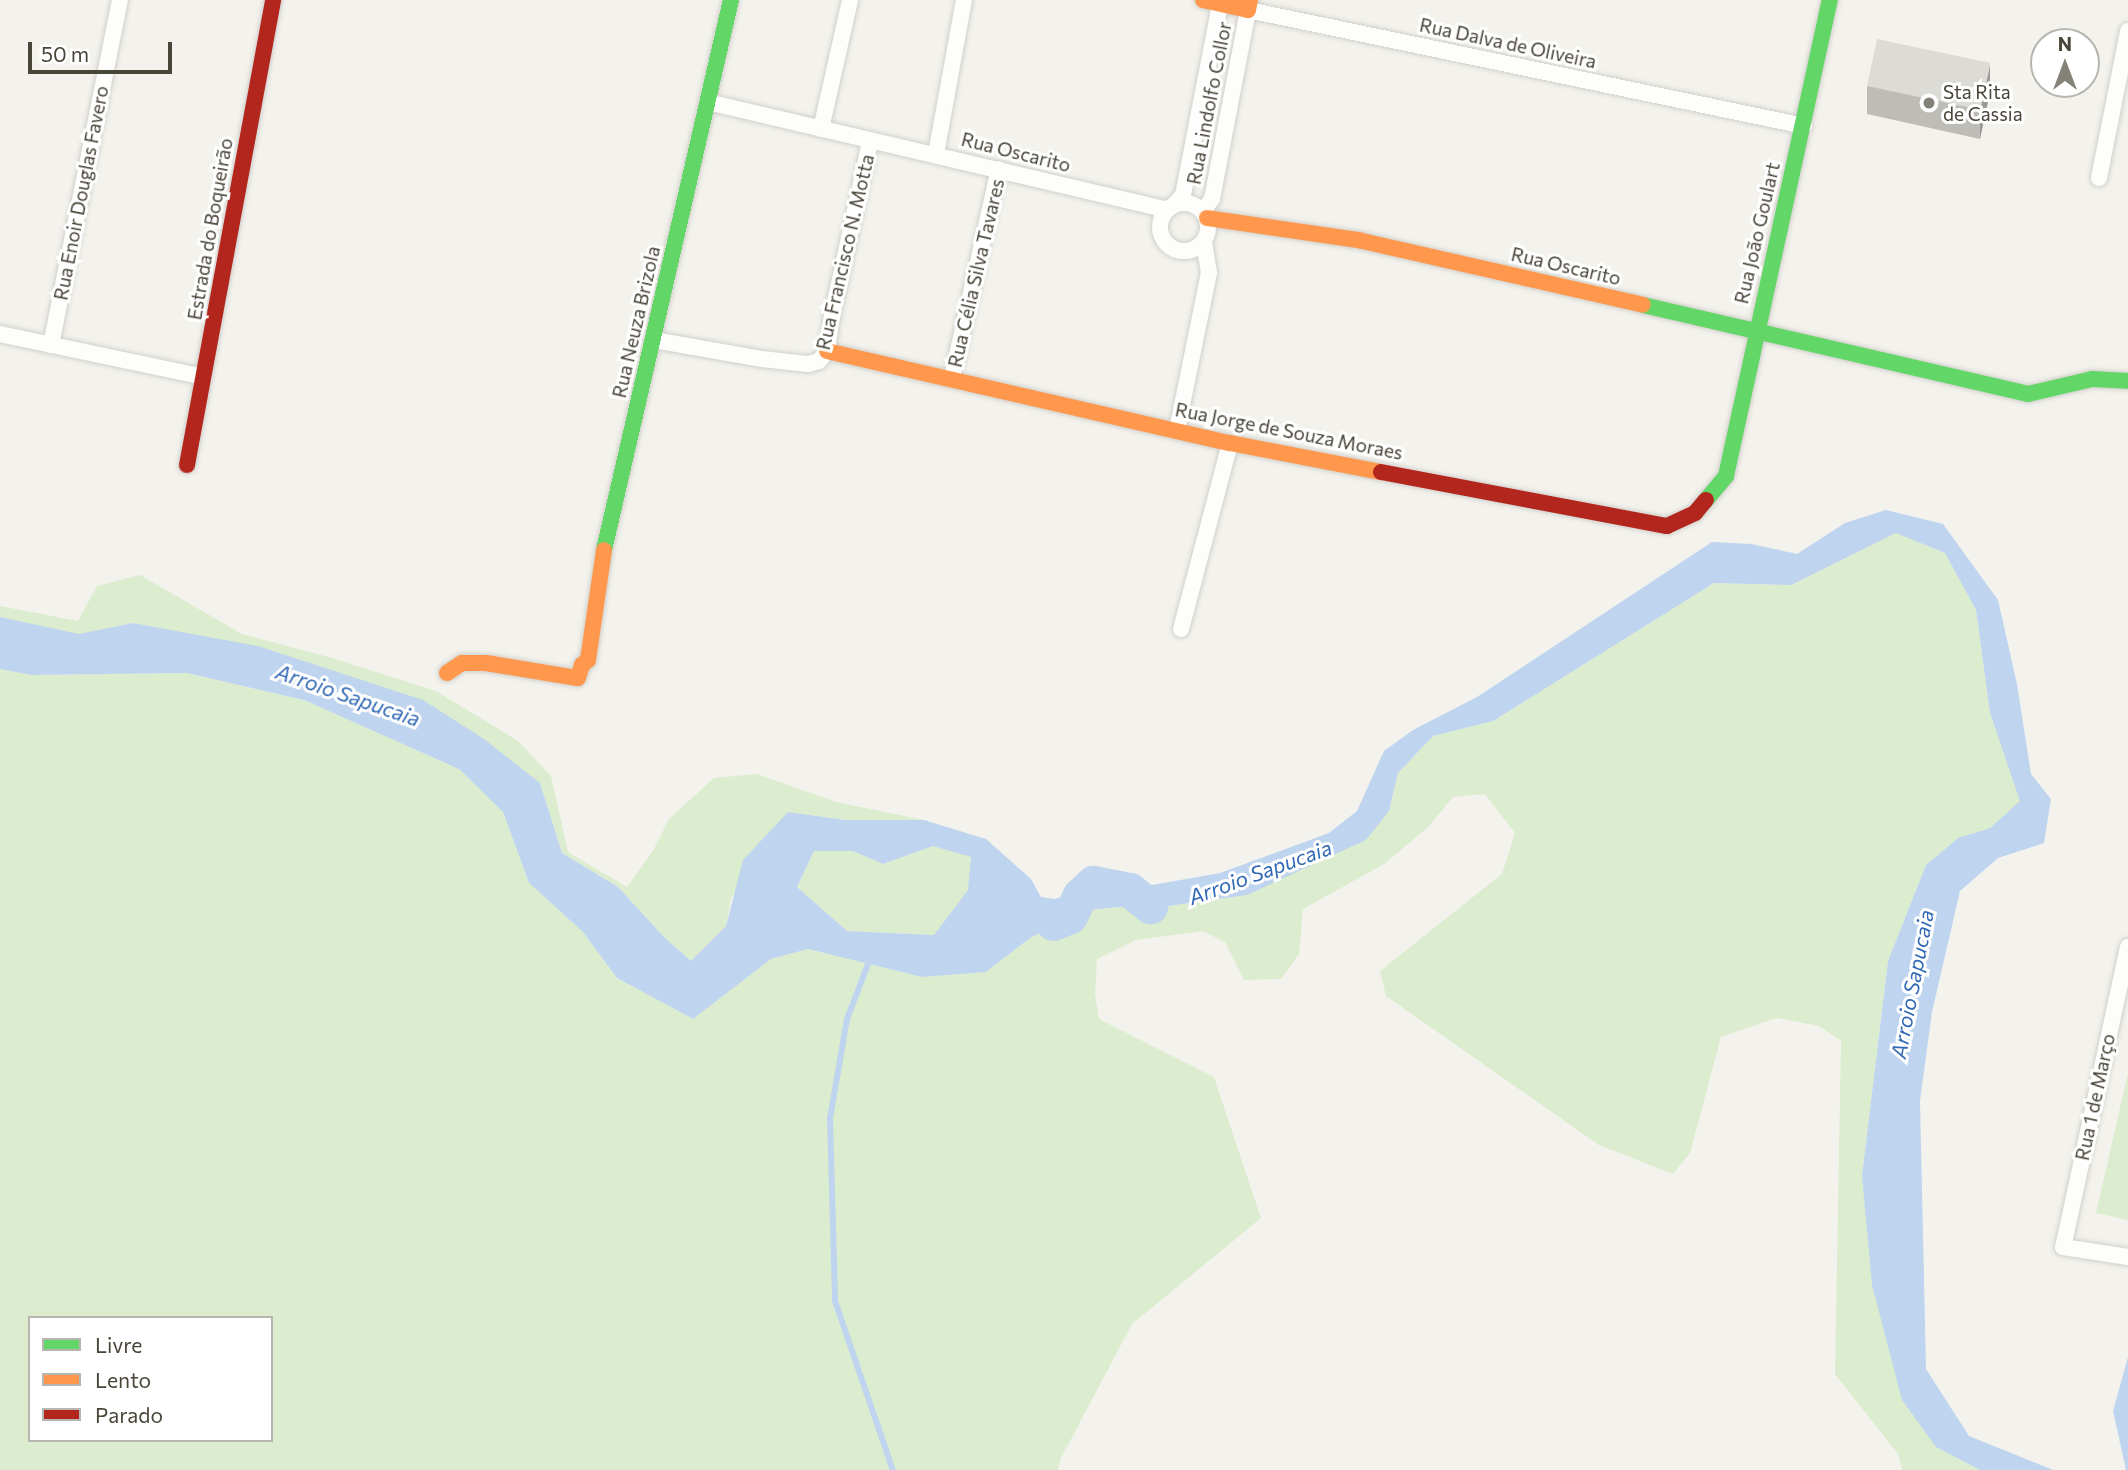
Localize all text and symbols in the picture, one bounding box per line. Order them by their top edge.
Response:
street label: Rua Dalva de Oliveira [1417,13,1599,73]
street label: Rua Lindolfo Collor [1182,20,1236,186]
scale bar [32,28,175,72]
north arrow [2030,28,2100,98]
text: N [2058,32,2072,55]
text: 50 m [41,41,89,66]
place label: Sta Rita de Cassia [1943,81,2023,125]
street label: Rua Enoir Douglas Favero [49,84,113,302]
marker: Sta Rita de Cassia [1921,95,1937,111]
street label: Rua Oscarito [959,127,1073,177]
street label: Estrada do Boqueirão [183,136,237,322]
street label: Rua Francisco N. Motta [811,152,879,352]
street label: Rua João Goulart [1730,160,1784,306]
street label: Rua Célia Silva Tavares [943,177,1009,369]
street label: Rua Oscarito [1509,242,1623,290]
street label: Rua Neuza Brizola [607,244,665,400]
street label: Rua Jorge de Souza Moraes [1173,398,1405,464]
water label: Arroio Sapucaia [273,659,423,731]
water label: Arroio Sapucaia [1185,834,1335,910]
water label: Arroio Sapucaia [1885,908,1939,1060]
street label: Rua 1 de Março [2070,1031,2120,1163]
legend [28,1316,273,1442]
text: Livre [95,1332,142,1357]
text: Lento [95,1367,151,1392]
text: Parado [95,1402,163,1427]

